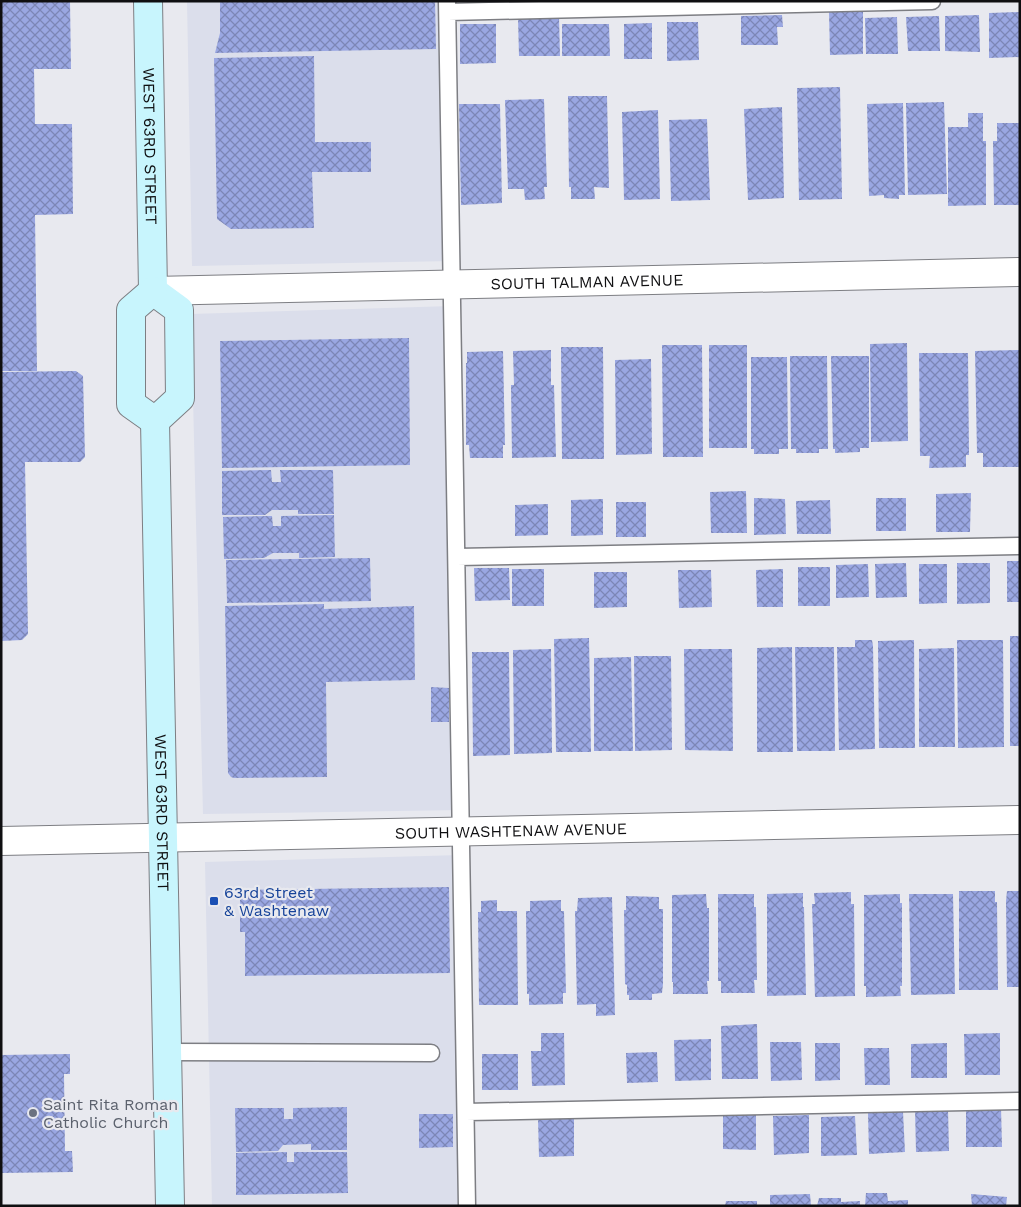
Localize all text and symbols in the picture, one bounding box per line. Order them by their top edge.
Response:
street label: WEST 63RD STREET [139,67,161,225]
street label: SOUTH TALMAN AVENUE [490,270,683,294]
street label: WEST 63RD STREET [151,734,173,892]
street label: SOUTH WASHTENAW AVENUE [395,819,627,843]
place label: 63rd Street & Washtenaw [224,883,329,920]
marker: 63rd Street & Washtenaw [208,895,220,907]
place label: Saint Rita Roman Catholic Church [43,1095,178,1132]
marker: Saint Rita Roman Catholic Church [27,1107,39,1119]

